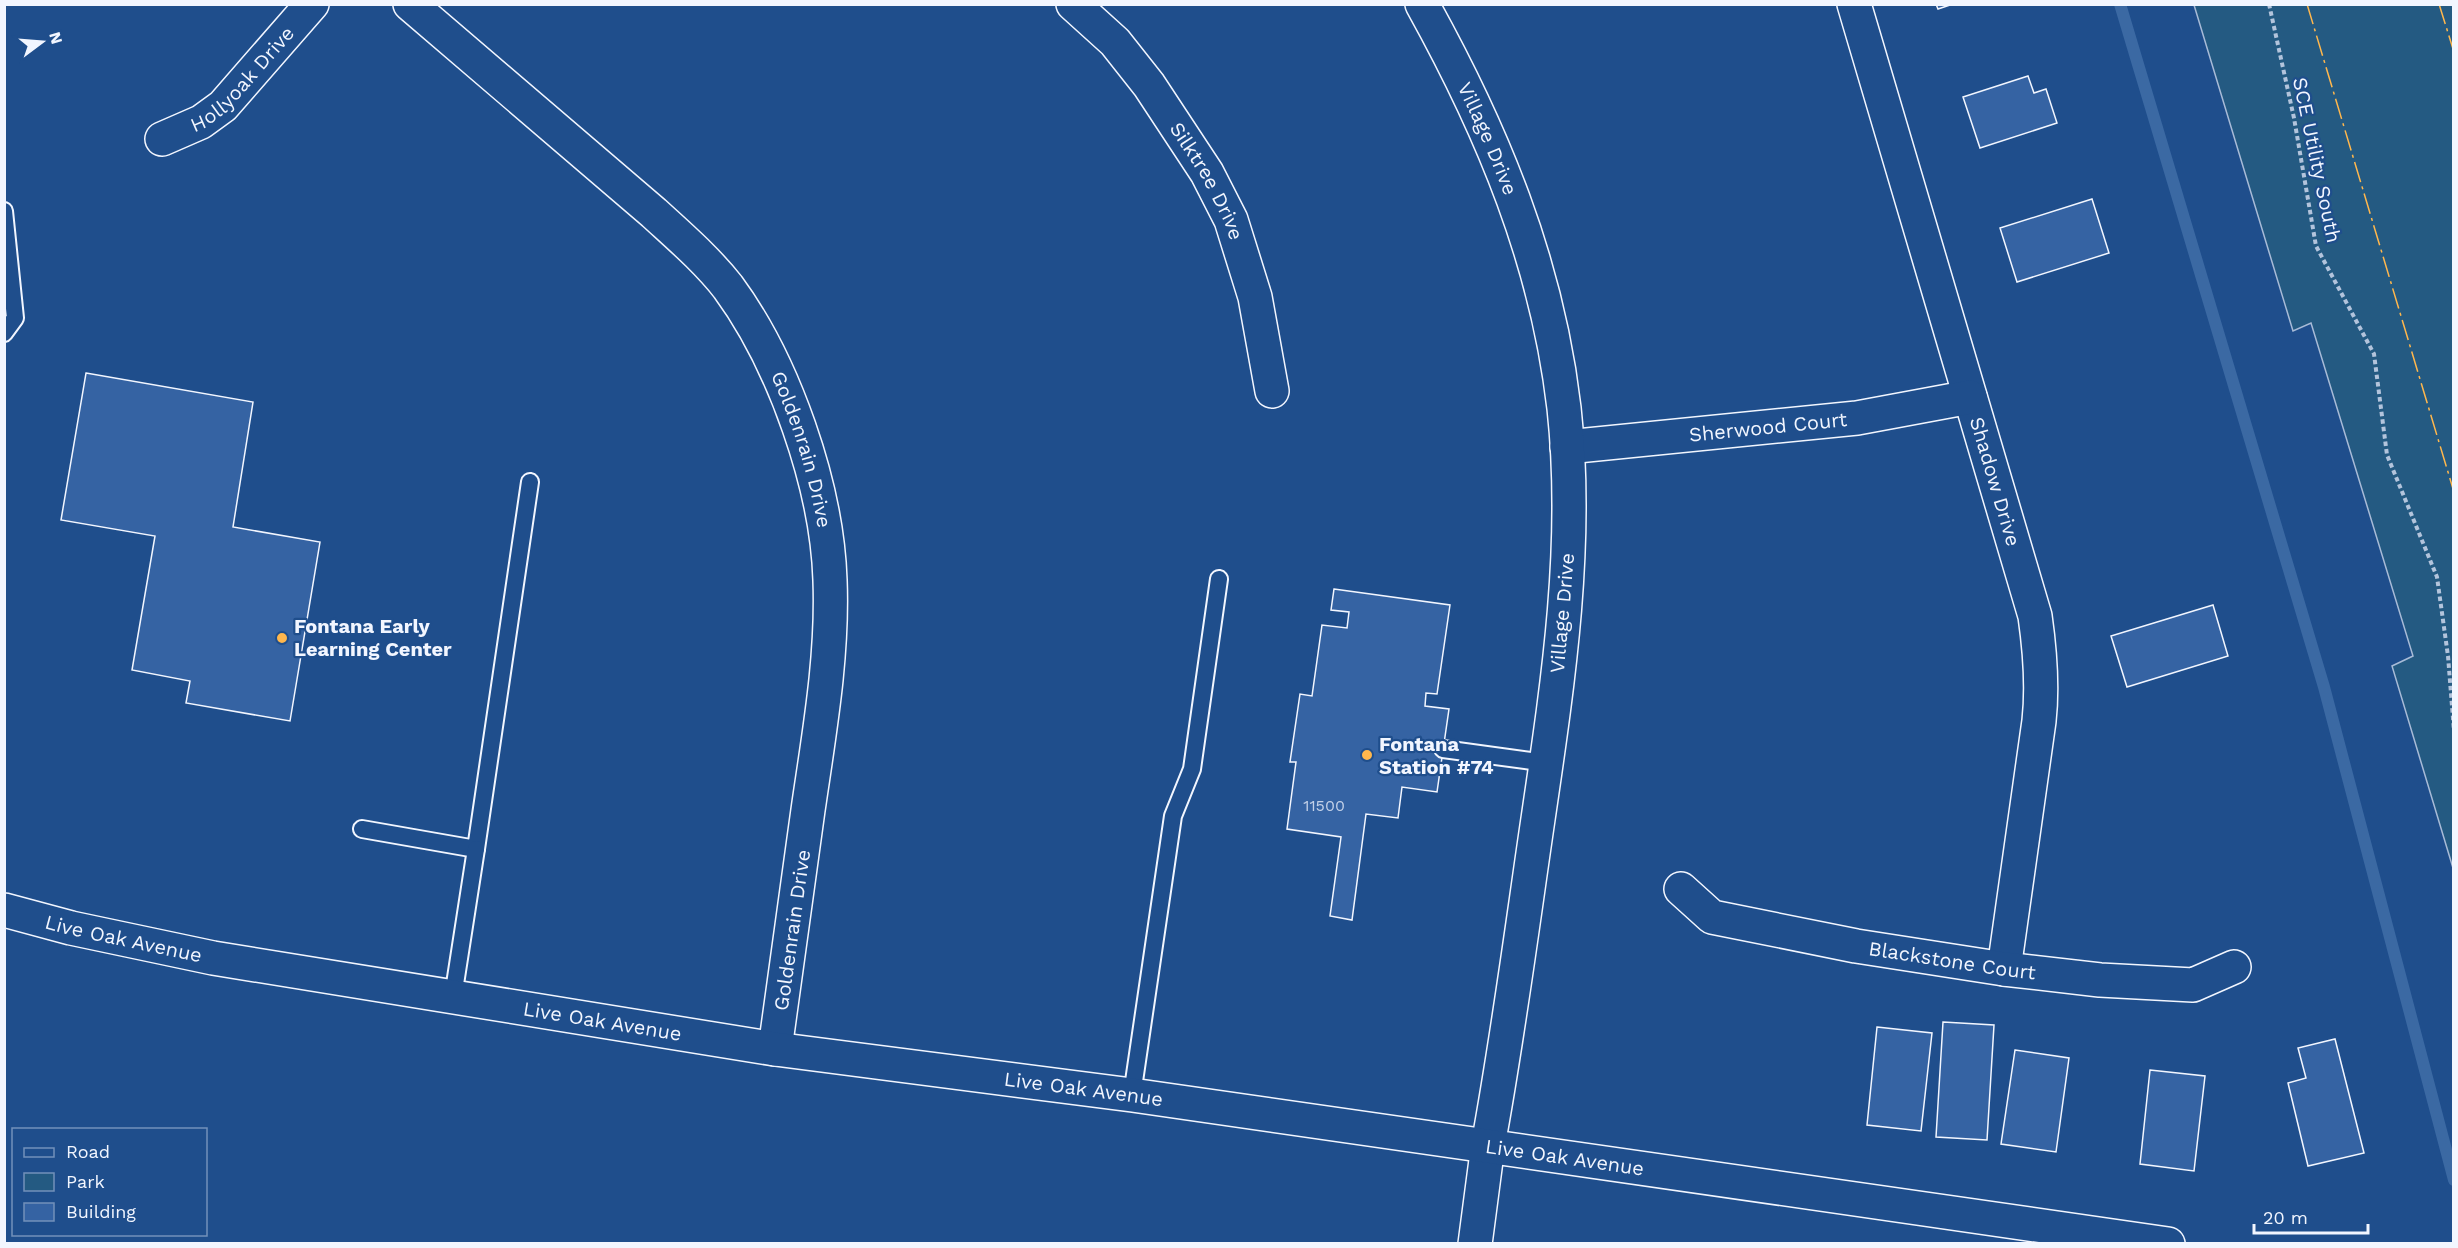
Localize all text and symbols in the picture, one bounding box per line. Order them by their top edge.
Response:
north arrow [12,12,72,72]
street label: Hollyoak Drive [187,21,299,137]
text: N [45,30,67,46]
street label: SCE Utility South [2288,75,2346,245]
street label: Village Drive [1453,78,1523,198]
street label: Silktree Drive [1165,117,1248,243]
street label: Goldenrain Drive [766,367,837,529]
street label: Sherwood Court [1688,407,1849,447]
street label: Shadow Drive [1965,414,2026,549]
street label: Village Drive [1545,552,1579,674]
place label: Fontana Early Learning Center [294,614,452,661]
marker: Fontana Early Learning Center [275,631,289,645]
place label: Fontana Station #74 [1379,732,1494,779]
marker: Fontana Station #74 [1360,748,1374,762]
house number: 11500 [1303,796,1345,815]
street label: Goldenrain Drive [769,848,815,1012]
street label: Live Oak Avenue [42,910,204,967]
street label: Blackstone Court [1867,936,2038,985]
street label: Live Oak Avenue [521,996,683,1046]
street label: Live Oak Avenue [1003,1067,1165,1111]
legend [12,1128,207,1236]
street label: Live Oak Avenue [1484,1134,1646,1181]
text: Road [66,1141,110,1162]
text: Park [66,1171,105,1192]
scale bar [2254,1197,2368,1235]
text: Building [66,1201,136,1222]
text: 20 m [2263,1207,2308,1228]

